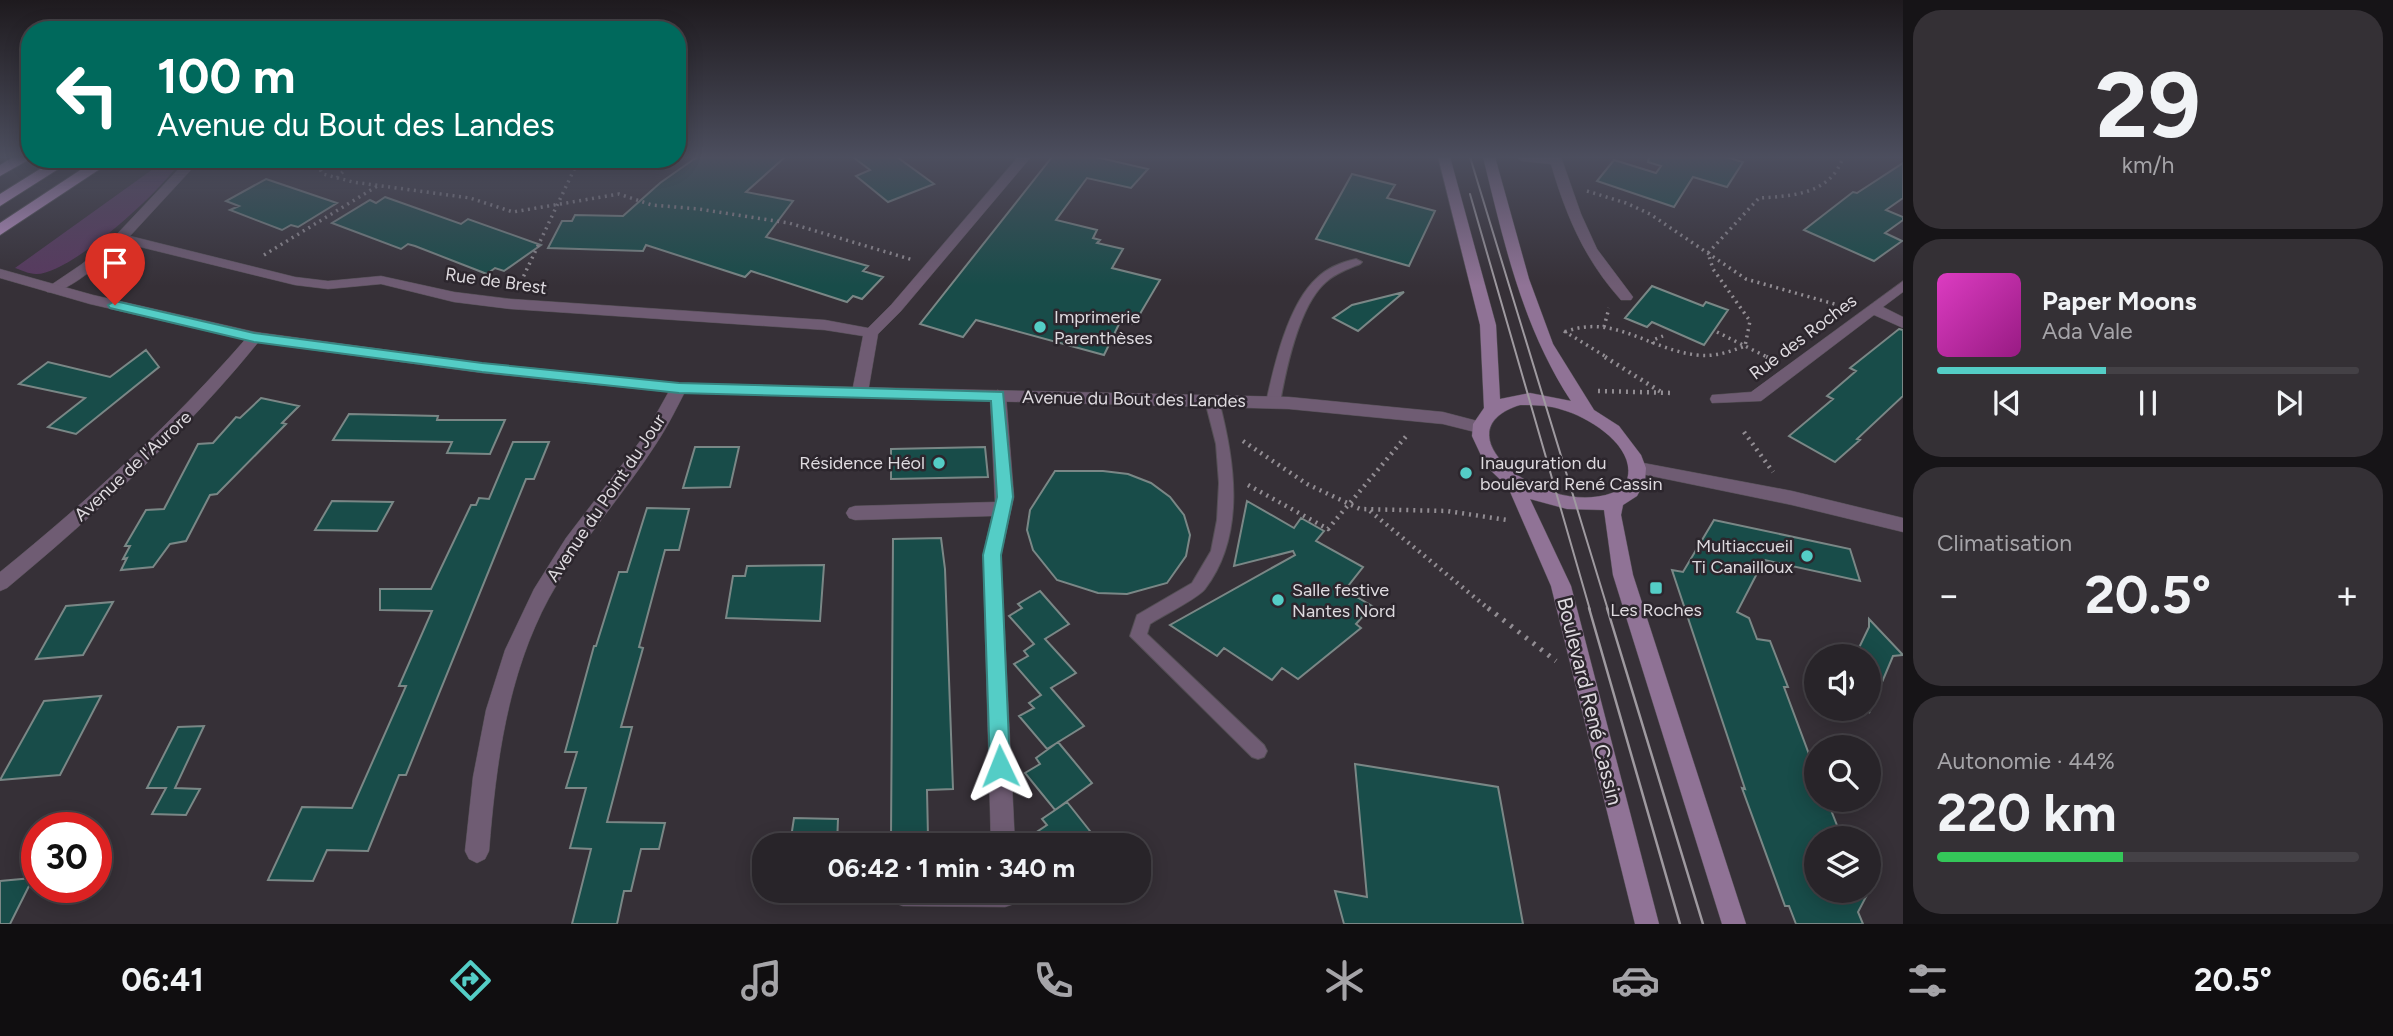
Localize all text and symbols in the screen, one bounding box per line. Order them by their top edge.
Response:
text: 100 m [157,46,296,105]
icon: left [42,49,133,140]
text: 29 [2095,51,2201,160]
text: Avenue du Bout des Landes [157,106,555,144]
text: km/h [2122,151,2174,179]
pin [85,233,145,305]
icon: arrive [96,244,134,282]
street label: Rue de Brest [444,263,548,299]
text: Paper Moons [2042,285,2197,317]
street label: Rue des Roches [1745,290,1861,384]
place label: Imprimerie Parenthèses [1054,306,1153,349]
text: Ada Vale [2042,317,2133,345]
marker: Imprimerie Parenthèses [1032,319,1048,335]
icon: previous [1988,384,2026,422]
icon: pause [2129,384,2167,422]
icon: next [2270,384,2308,422]
street label: Avenue du Bout des Landes [1022,386,1246,412]
street label: Avenue de l'Aurore [70,406,196,526]
street label: Avenue du Point du Jour [542,410,670,586]
place label: Résidence Héol [799,452,925,474]
place label: Inauguration du boulevard René Cassin [1480,452,1663,495]
marker: Résidence Héol [931,455,947,471]
marker: Inauguration du boulevard René Cassin [1458,465,1474,481]
text: Climatisation [1937,529,2072,557]
place label: Multiaccueil Ti Canailloux [1692,535,1793,578]
marker: Multiaccueil Ti Canailloux [1799,548,1815,564]
text: 20.5° [2085,564,2211,626]
text: − [1937,572,1961,618]
text: + [2335,572,2359,618]
place label: Salle festive Nantes Nord [1292,579,1396,622]
marker: Les Roches [1648,580,1664,596]
marker: Salle festive Nantes Nord [1270,592,1286,608]
street label: Boulevard René Cassin [1552,594,1628,808]
place label: Les Roches [1610,599,1702,621]
map controls [1804,644,1881,903]
button: sound [1804,644,1881,721]
position arrow [963,729,1037,803]
button: search [1804,735,1881,812]
text: Autonomie · 44% [1937,747,2115,775]
text: 220 km [1937,782,2117,844]
speed limit sign: 30 [21,812,112,903]
button: layers [1804,826,1881,903]
text: 06:42 · 1 min · 340 m [828,852,1075,884]
icon: directions [446,956,495,1005]
icon: music [737,956,786,1005]
icon: phone [1029,956,1078,1005]
icon: climate [1320,956,1369,1005]
icon: car [1611,956,1660,1005]
icon: filters [1903,956,1952,1005]
text: 06:41 [121,961,204,999]
text: 20.5° [2194,961,2272,999]

